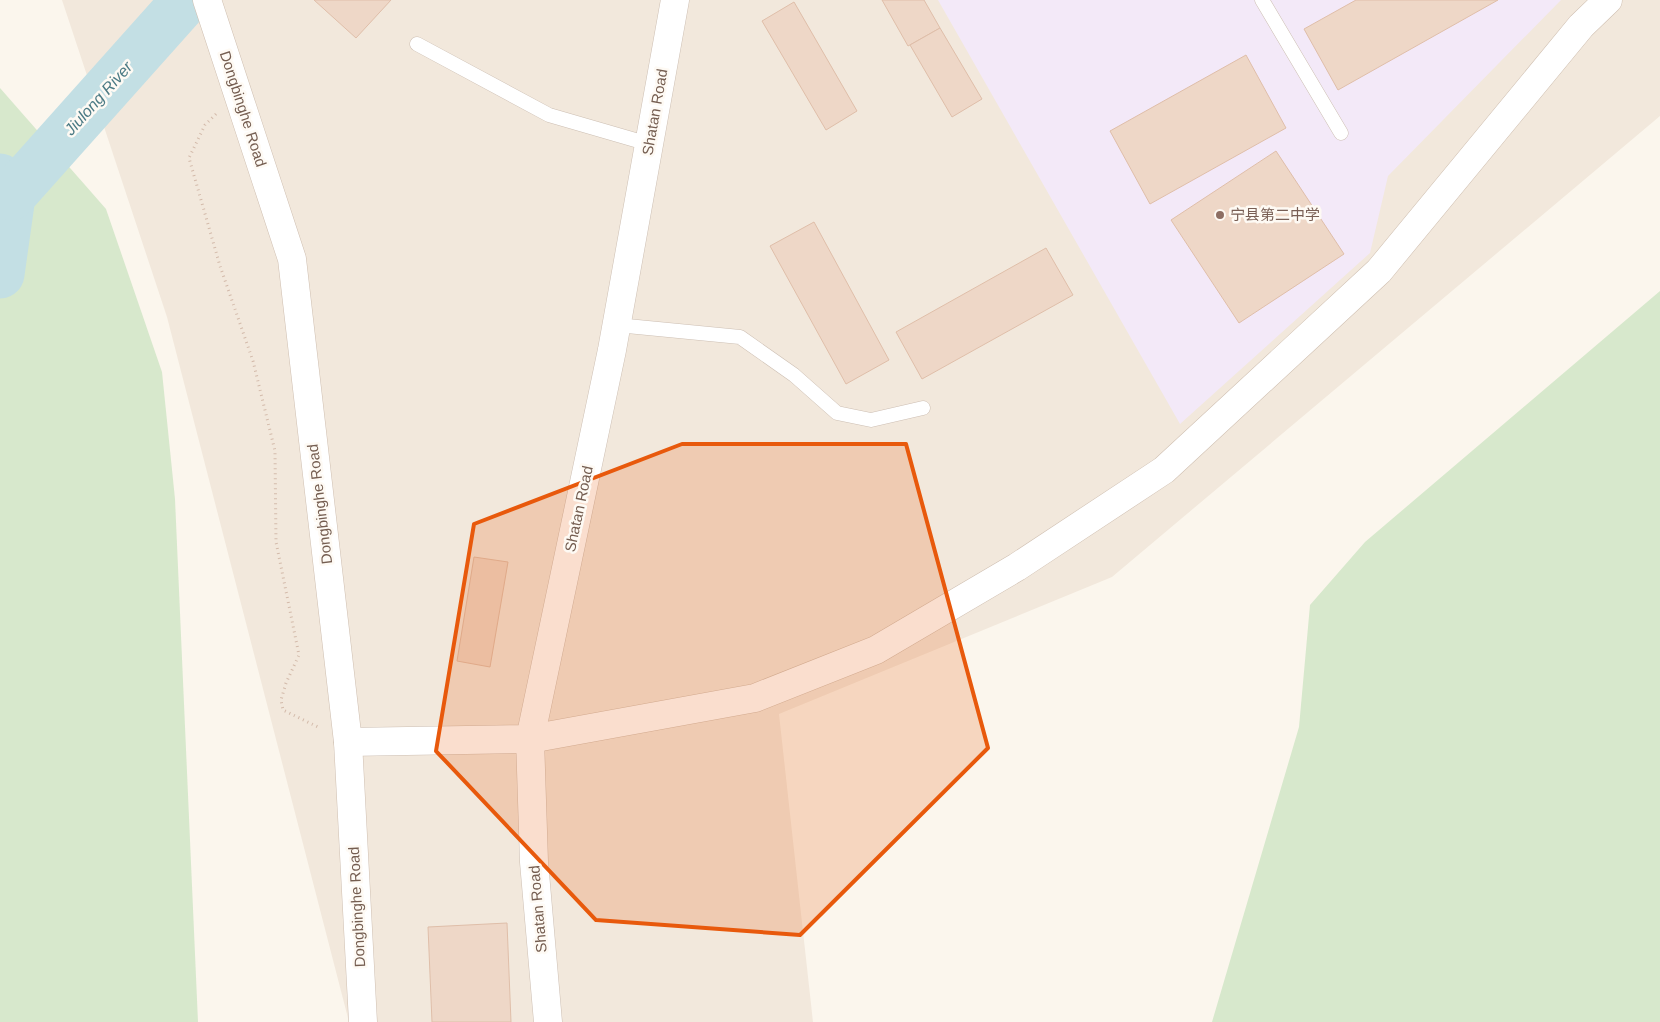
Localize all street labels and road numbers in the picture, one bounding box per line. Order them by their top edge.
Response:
street label: Dongbinghe Road [217,49,270,169]
street label: Shatan Road [639,67,670,157]
street label: Dongbinghe Road [304,443,335,565]
street label: Shatan Road [561,464,596,553]
street label: Dongbinghe Road [345,846,368,968]
street label: Shatan Road [525,865,550,953]

